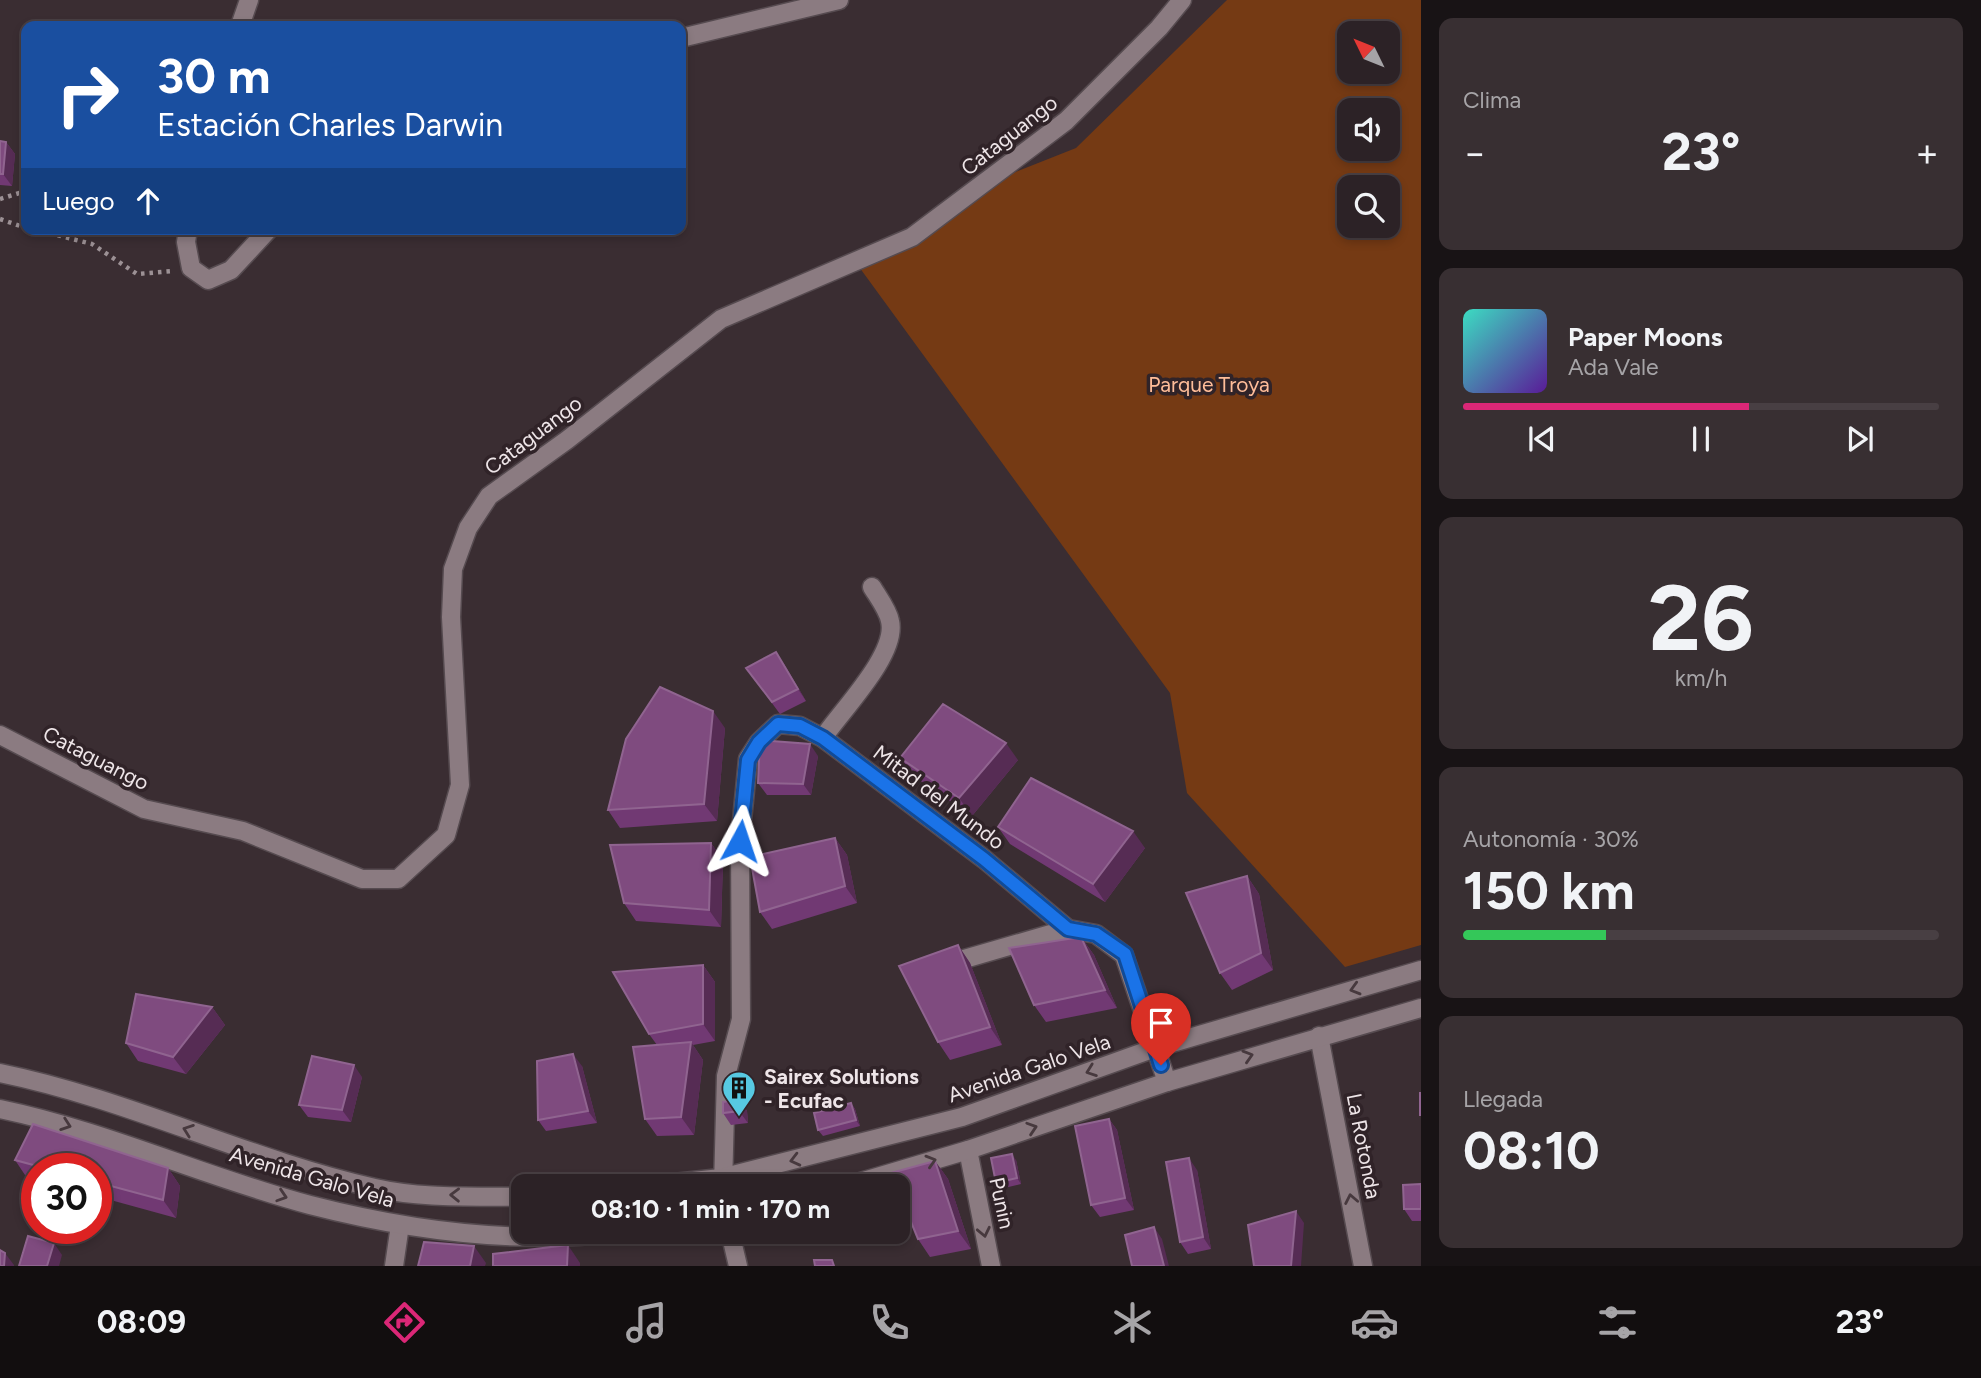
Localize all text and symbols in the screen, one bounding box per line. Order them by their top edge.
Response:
north arrow [1337,21,1400,84]
map controls [1337,21,1400,238]
text: 30 m [157,46,270,105]
icon: right [42,49,133,140]
text: Clima [1463,86,1521,114]
street label: Cataguango [956,90,1062,180]
button: sound [1337,98,1400,161]
text: Estación Charles Darwin [157,106,503,144]
text: 23° [1662,121,1740,183]
text: − [1463,130,1487,176]
text: + [1915,130,1939,176]
button: search [1337,175,1400,238]
icon: ahead [129,182,167,220]
text: Luego [42,185,115,217]
text: Paper Moons [1568,321,1723,353]
text: Ada Vale [1568,353,1659,381]
park label: Parque Troya [1148,372,1270,397]
street label: Cataguango [479,390,587,480]
icon: previous [1523,420,1561,458]
icon: pause [1682,420,1720,458]
icon: next [1841,420,1879,458]
text: 26 [1648,564,1754,673]
text: km/h [1675,664,1727,692]
street label: Cataguango [39,721,153,795]
street label: Mitad del Mundo [868,739,1010,855]
position arrow [703,804,777,878]
text: Autonomía · 30% [1463,825,1639,853]
text: 150 km [1463,860,1635,922]
one-way arrow [1350,980,1362,995]
pin [1131,993,1191,1065]
icon: arrive [1142,1004,1180,1042]
street label: Avenida Galo Vela [945,1028,1113,1108]
one-way arrow [1242,1050,1254,1065]
one-way arrow [1085,1063,1097,1077]
place label: Sairex Solutions - Ecufac [764,1064,919,1113]
building icon: Sairex Solutions - Ecufac [720,1069,758,1118]
text: Llegada [1463,1085,1543,1113]
street label: La Rotonda [1342,1091,1386,1201]
one-way arrow [59,1117,72,1131]
text: 08:10 [1463,1120,1600,1182]
one-way arrow [1026,1122,1038,1136]
one-way arrow [182,1125,194,1139]
street label: Avenida Galo Vela [227,1142,397,1212]
one-way arrow [789,1152,801,1166]
speed limit sign: 30 [21,1153,112,1244]
one-way arrow [925,1155,937,1170]
street label: Punin [984,1175,1020,1231]
one-way arrow [276,1188,288,1202]
one-way arrow [449,1188,460,1203]
text: 08:10 · 1 min · 170 m [591,1193,830,1225]
one-way arrow [1344,1193,1359,1205]
one-way arrow [976,1226,991,1238]
icon: directions [380,1298,429,1347]
icon: music [622,1298,671,1347]
icon: phone [865,1298,914,1347]
icon: climate [1108,1298,1157,1347]
icon: car [1350,1298,1399,1347]
icon: filters [1593,1298,1642,1347]
text: 08:09 [97,1303,186,1341]
text: 23° [1836,1303,1884,1341]

